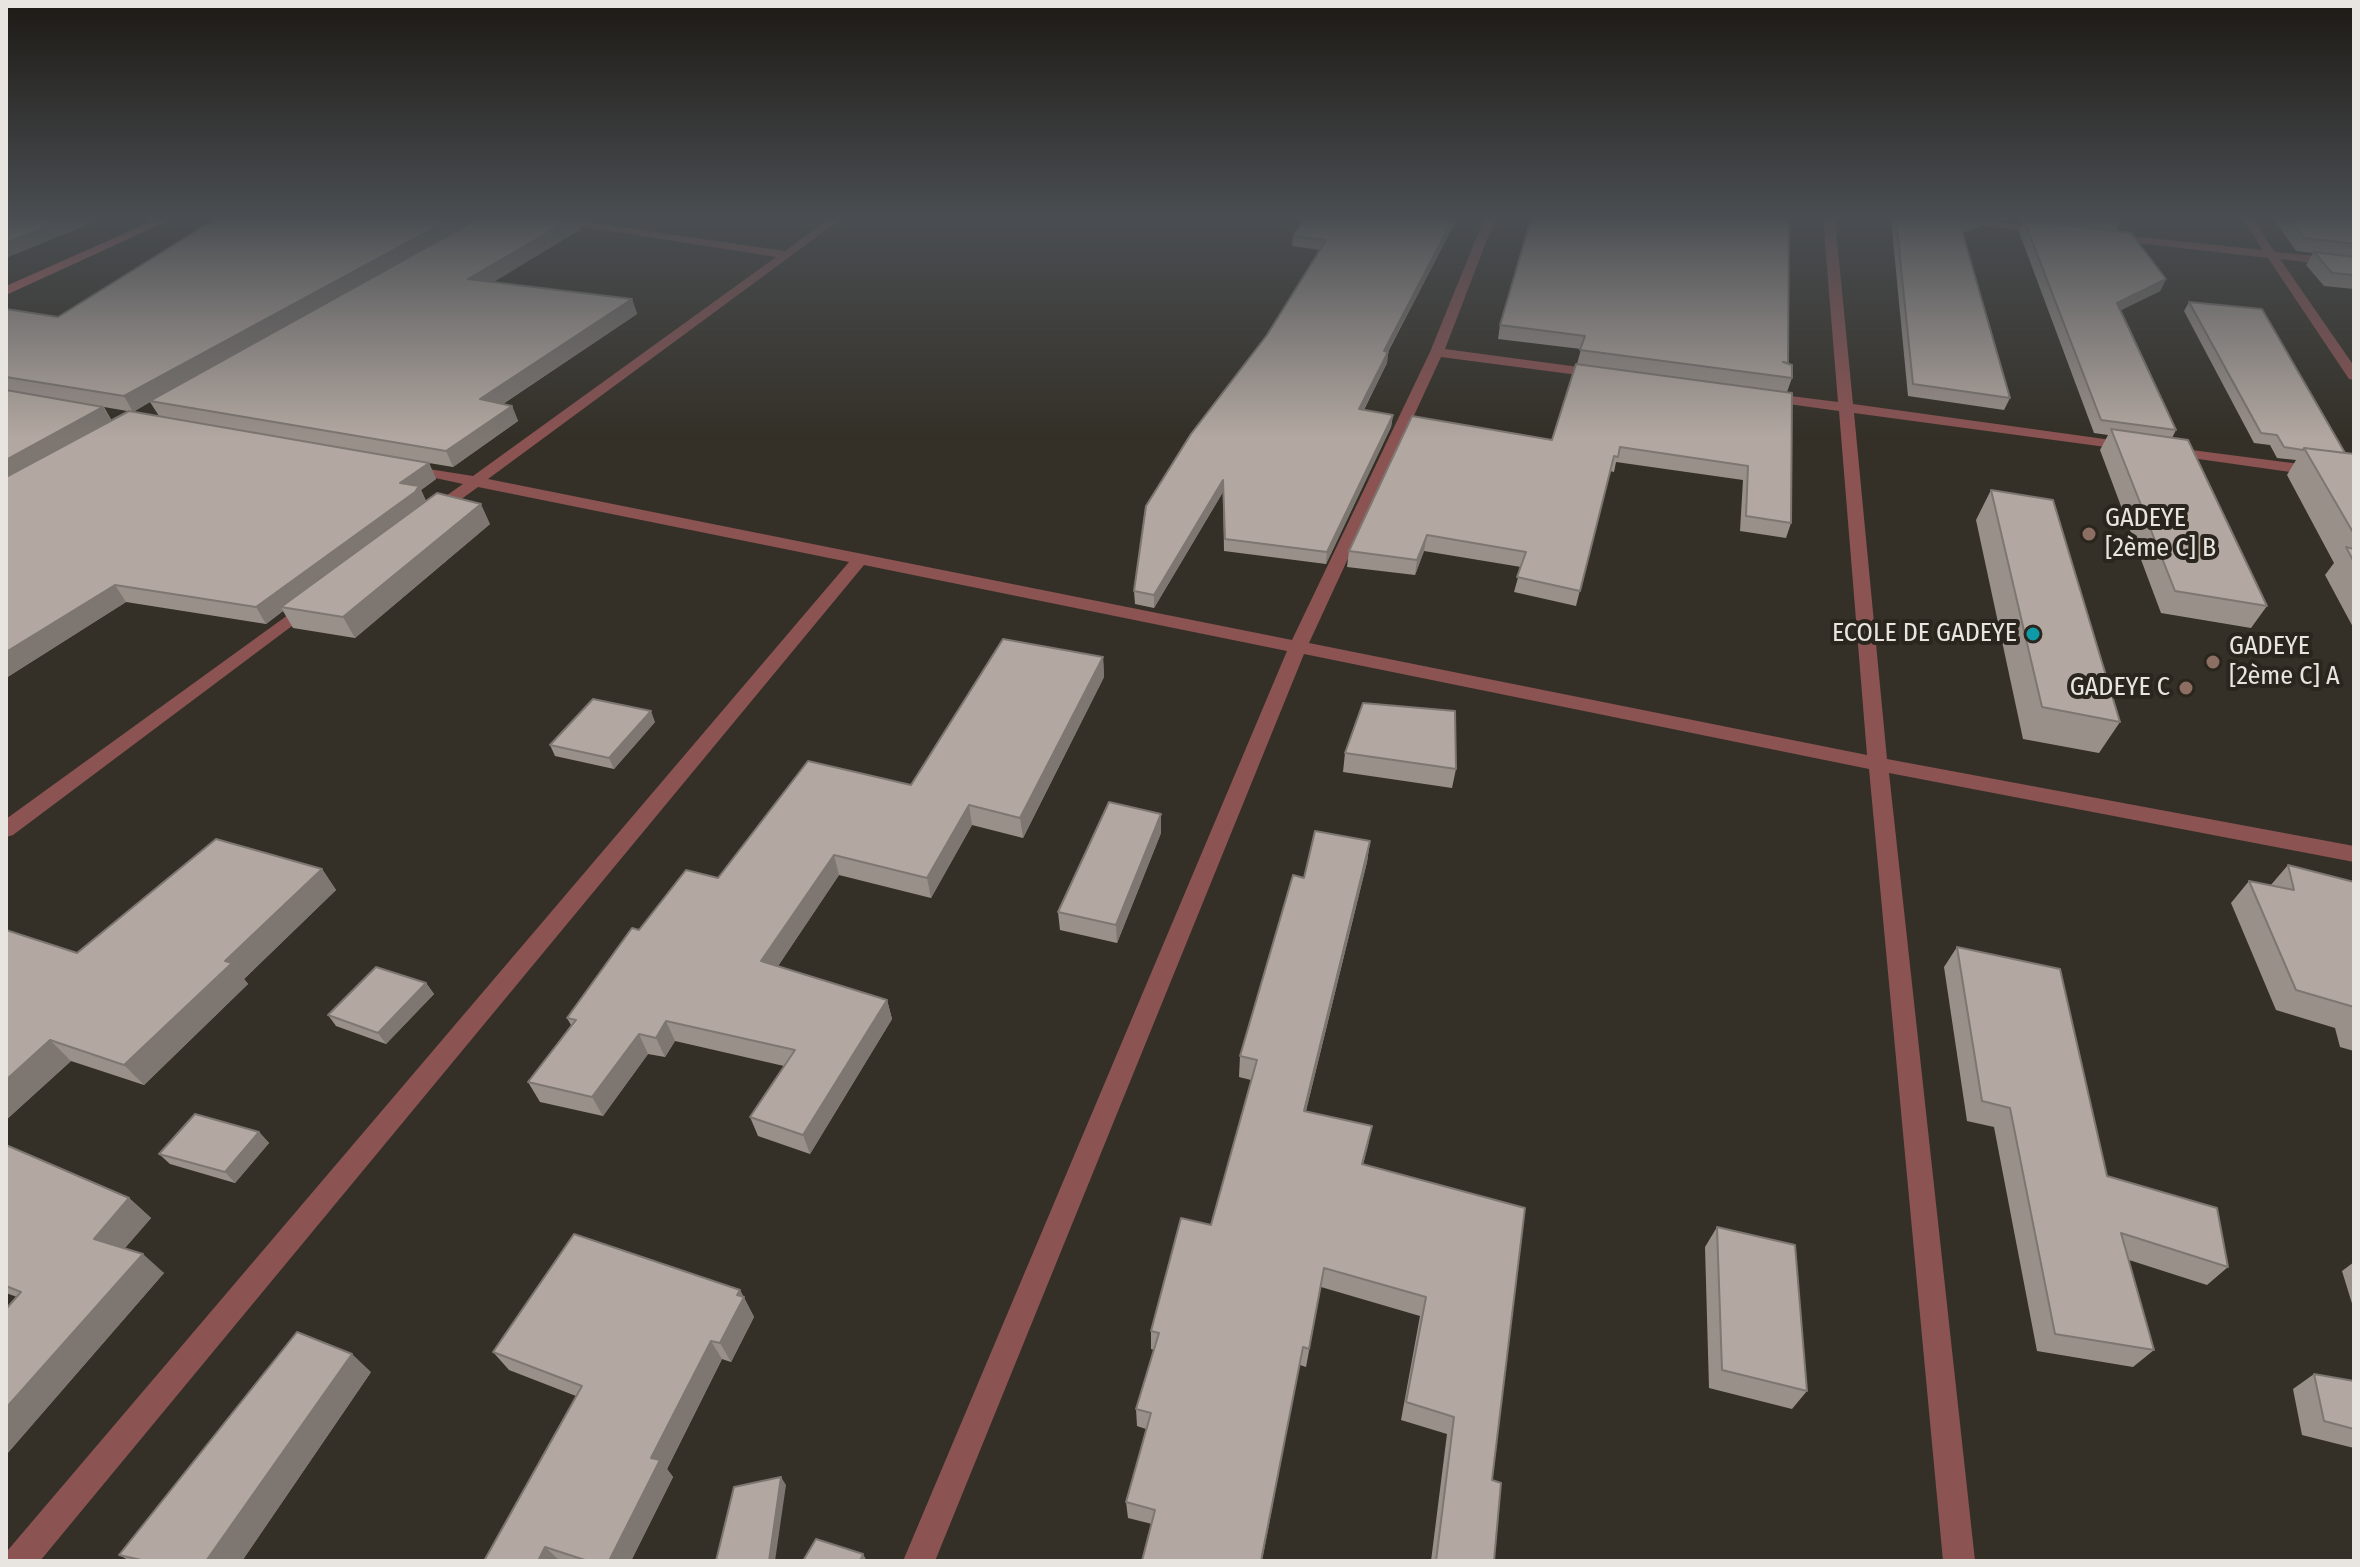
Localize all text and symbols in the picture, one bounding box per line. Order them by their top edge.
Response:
place label: GADEYE [2ème C] B [2105,503,2216,564]
marker: GADEYE [2ème C] B [2080,525,2098,543]
place label: ECOLE DE GADEYE [1832,618,2017,650]
marker: ECOLE DE GADEYE [2024,625,2042,643]
place label: GADEYE [2ème C] A [2229,631,2340,692]
marker: GADEYE [2ème C] A [2204,653,2222,671]
place label: GADEYE C [2070,672,2170,704]
marker: GADEYE C [2177,679,2195,697]

